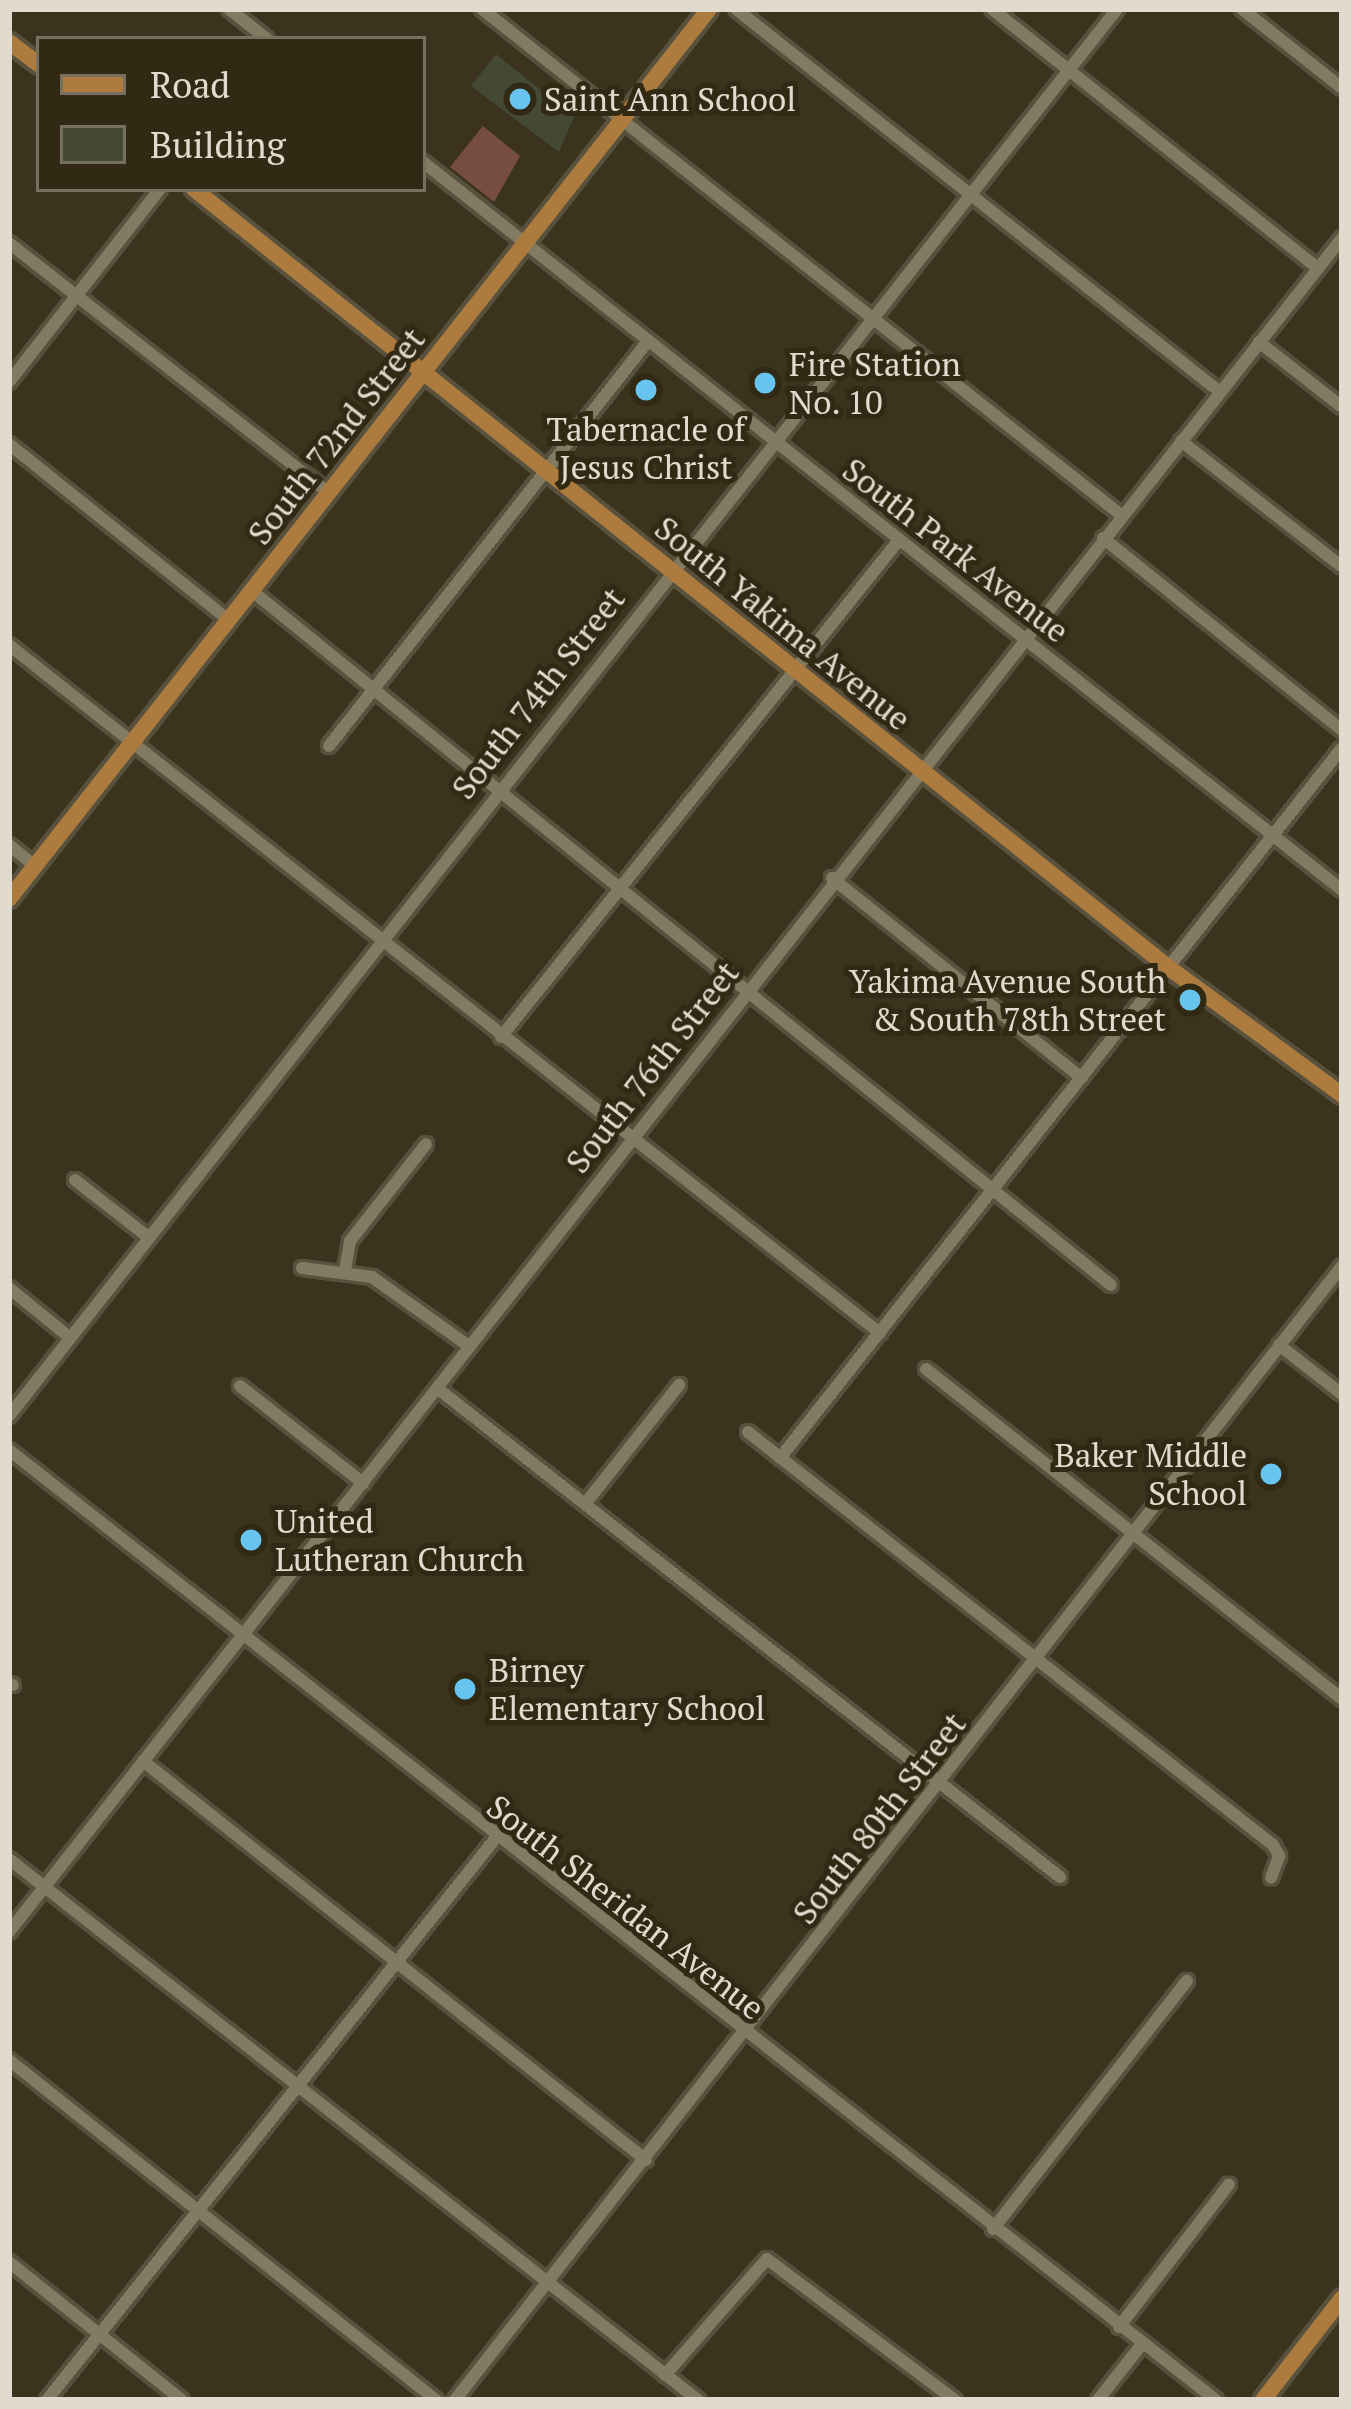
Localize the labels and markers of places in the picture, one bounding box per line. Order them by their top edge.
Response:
place label: Saint Ann School [544,79,797,119]
marker: Saint Ann School [507,86,533,112]
place label: Fire Station No. 10 [789,344,961,422]
marker: Fire Station No. 10 [752,370,778,396]
marker: Tabernacle of Jesus Christ [633,377,659,403]
place label: Tabernacle of Jesus Christ [546,409,746,487]
place label: Yakima Avenue South & South 78th Street [848,961,1166,1039]
marker: Yakima Avenue South & South 78th Street [1177,987,1203,1013]
place label: Baker Middle School [1054,1435,1247,1513]
marker: Baker Middle School [1258,1461,1284,1487]
place label: United Lutheran Church [275,1501,524,1579]
marker: United Lutheran Church [238,1527,264,1553]
place label: Birney Elementary School [489,1650,765,1728]
marker: Birney Elementary School [452,1676,478,1702]

